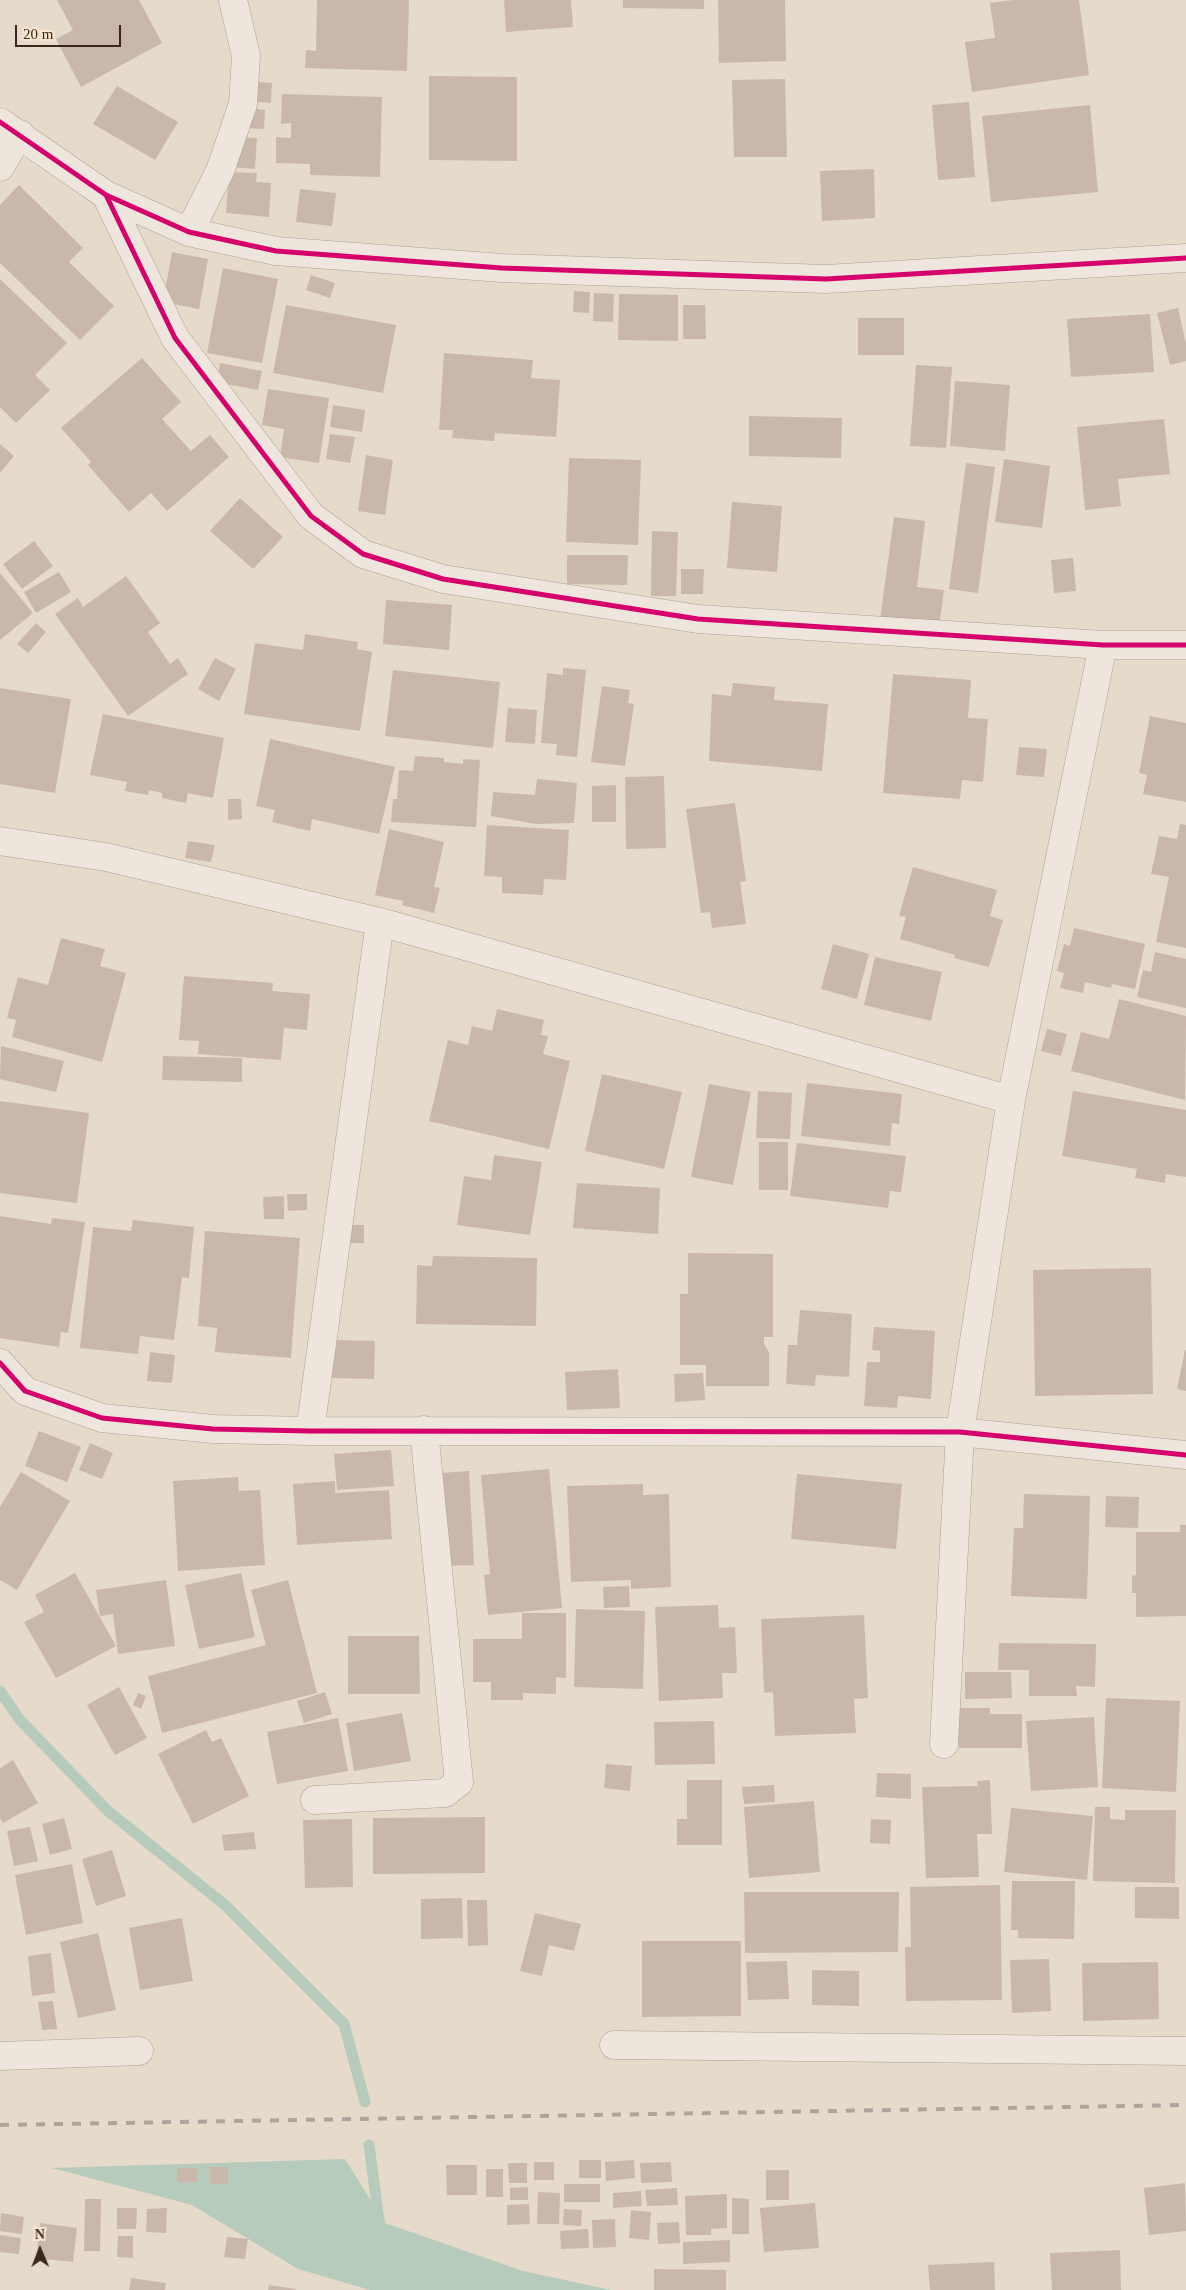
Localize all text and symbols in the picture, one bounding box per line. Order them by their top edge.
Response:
scale bar [18,15,124,47]
text: 20 m [23,26,53,42]
north arrow [15,2225,65,2275]
text: N [35,2227,45,2242]

